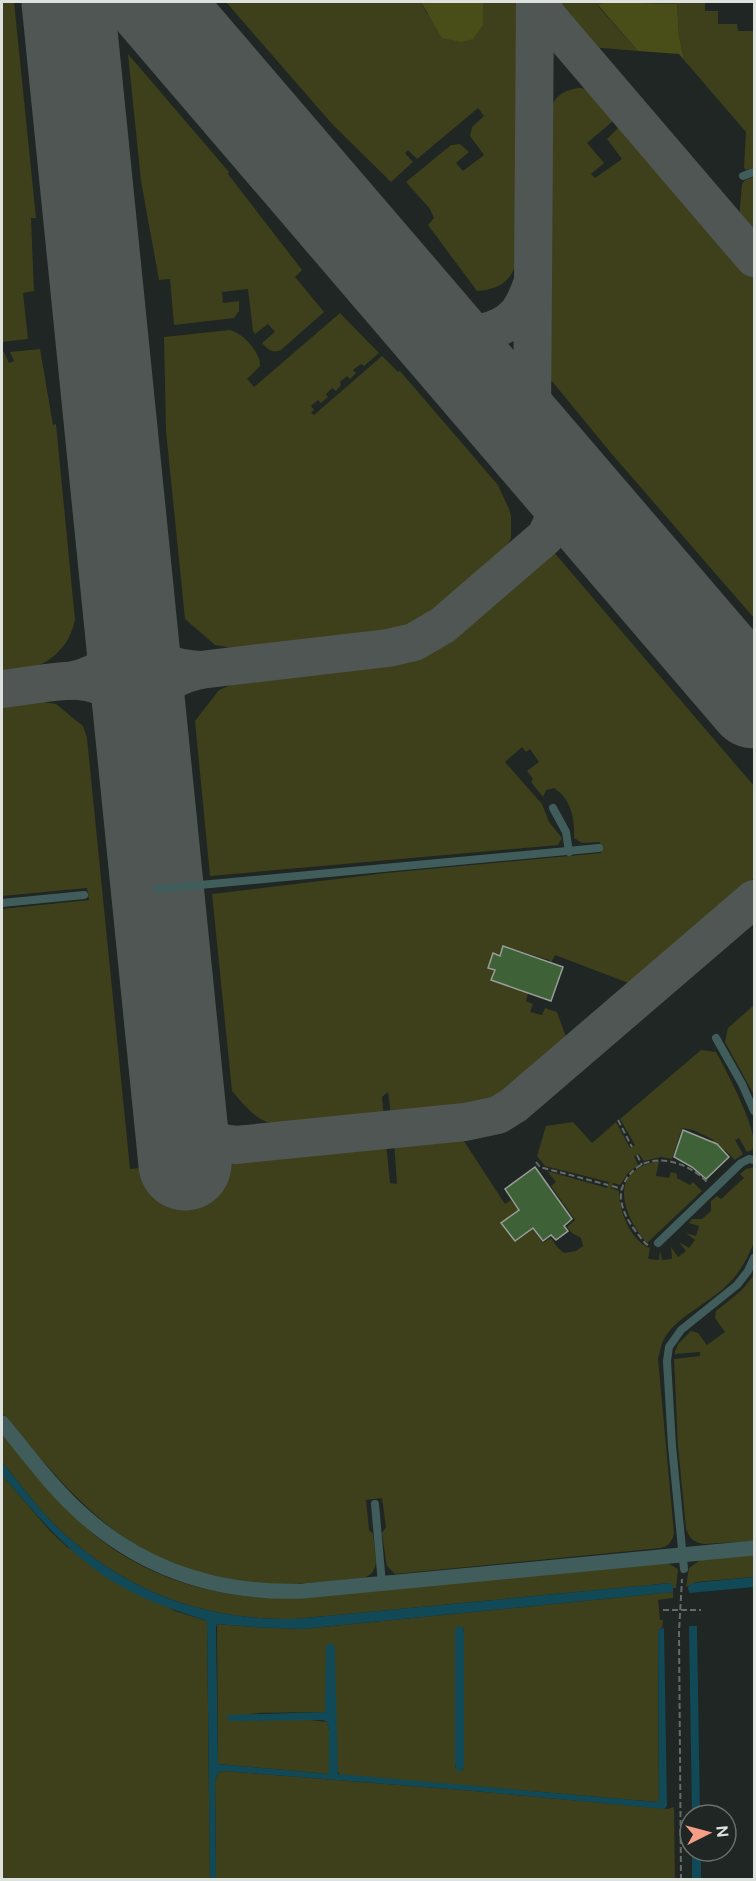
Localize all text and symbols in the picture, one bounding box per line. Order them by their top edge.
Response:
north arrow [678,1803,738,1863]
text: N [711,1825,733,1838]

